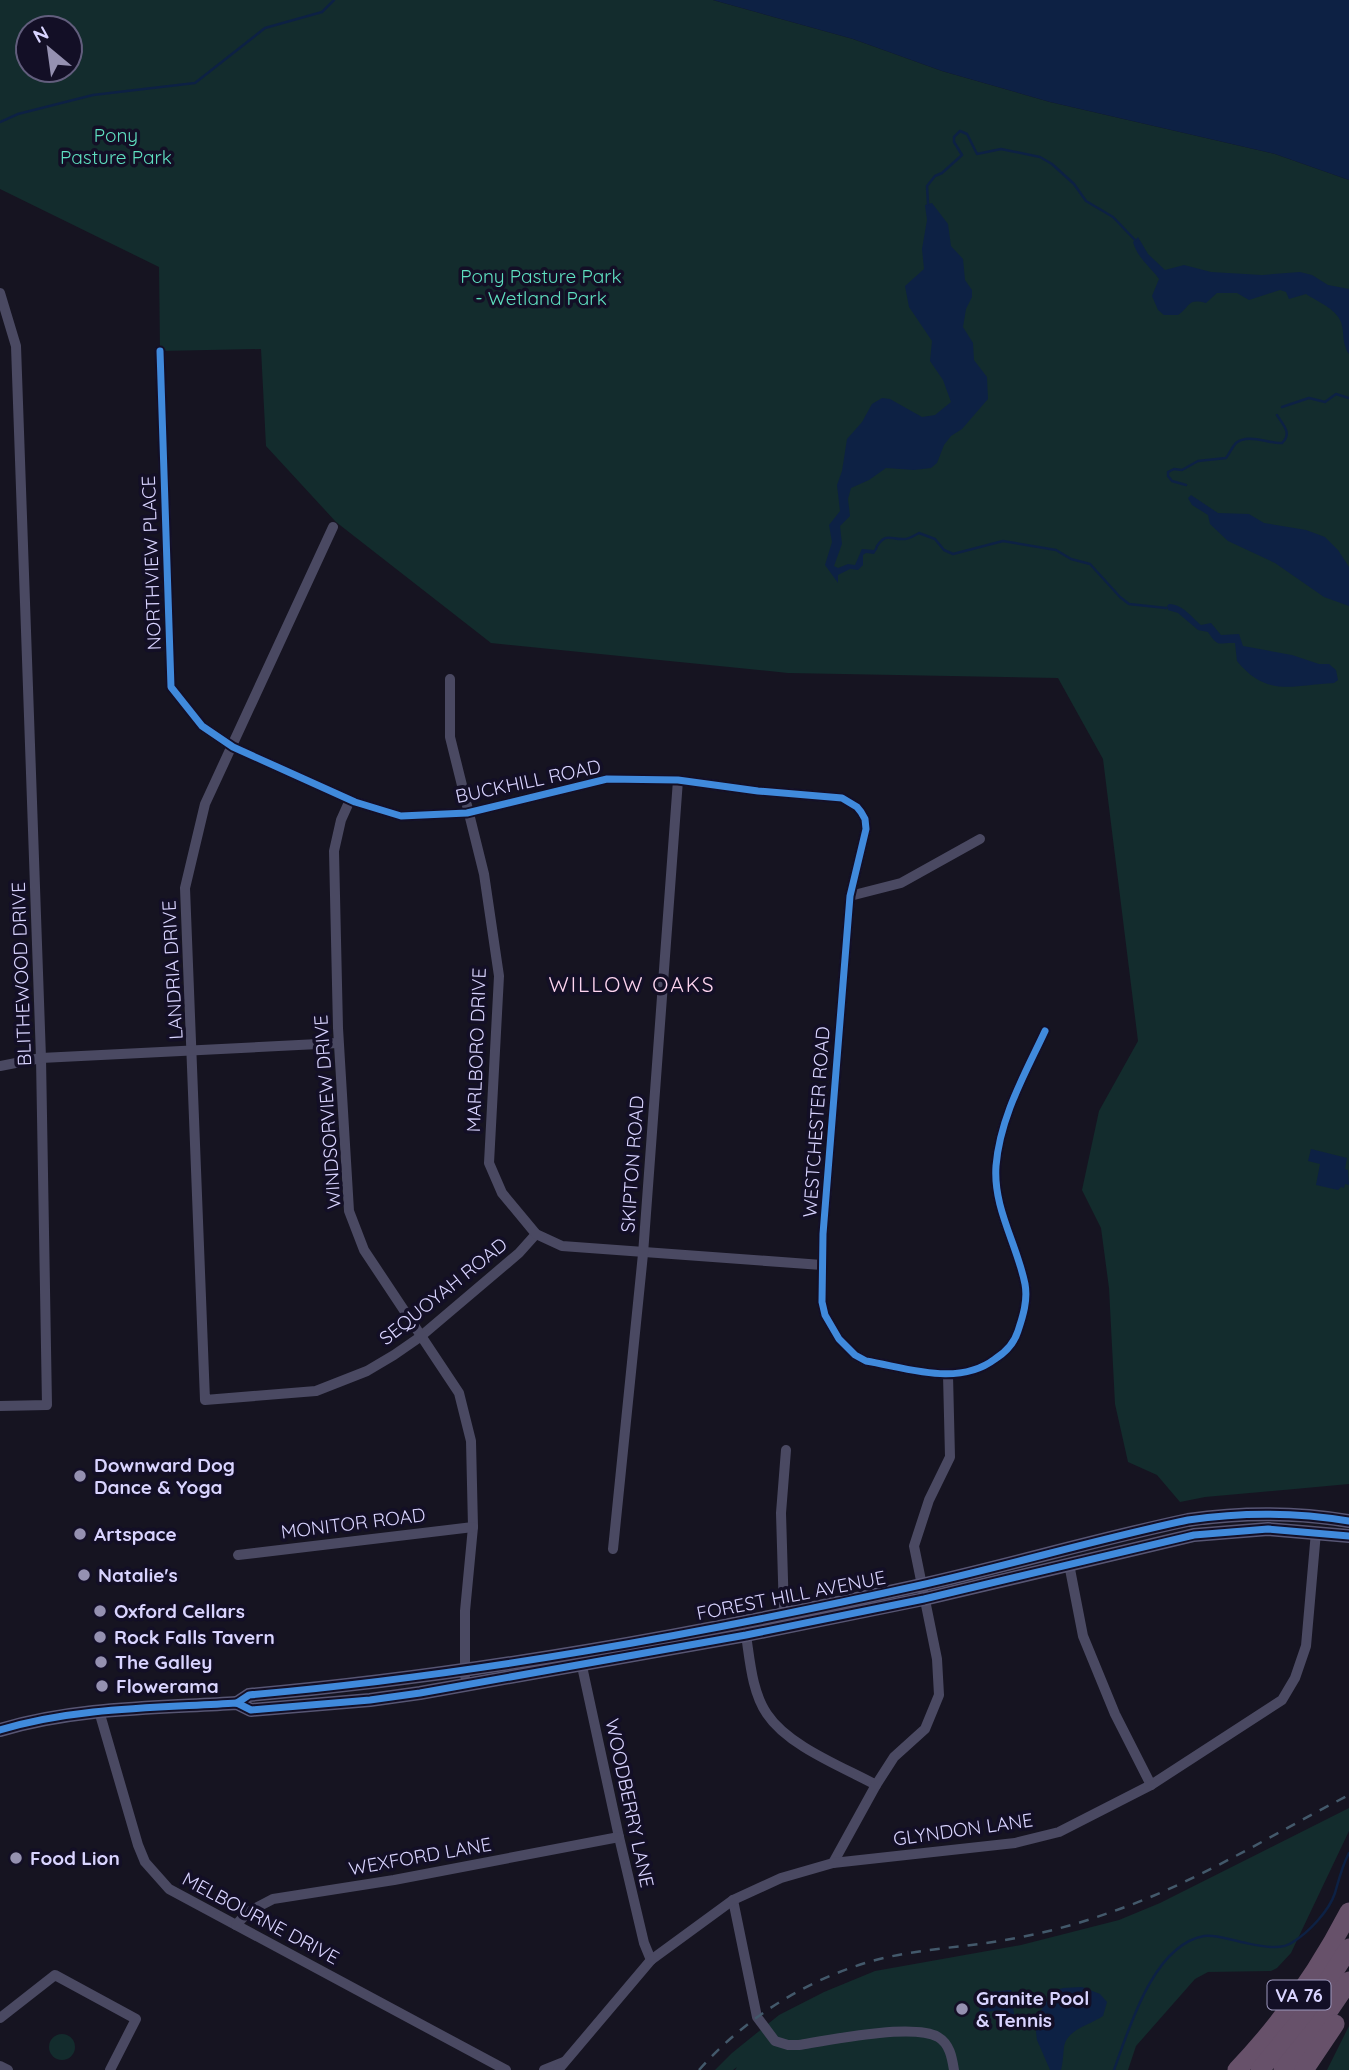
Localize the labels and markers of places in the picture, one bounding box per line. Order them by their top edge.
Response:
place label: Downward Dog Dance & Yoga [94,1453,235,1499]
marker: Downward Dog Dance & Yoga [72,1468,88,1484]
place label: Artspace [94,1522,177,1546]
marker: Artspace [72,1526,88,1542]
place label: Natalie's [98,1563,178,1587]
marker: Natalie's [76,1567,92,1583]
place label: Oxford Cellars [114,1599,245,1623]
marker: Oxford Cellars [92,1603,108,1619]
place label: Rock Falls Tavern [114,1625,275,1649]
marker: Rock Falls Tavern [92,1629,108,1645]
place label: The Galley [115,1650,212,1674]
marker: The Galley [93,1654,109,1670]
place label: Flowerama [116,1674,219,1698]
marker: Flowerama [94,1678,110,1694]
place label: Food Lion [30,1846,120,1870]
marker: Food Lion [8,1850,24,1866]
place label: Granite Pool & Tennis [976,1986,1089,2032]
marker: Granite Pool & Tennis [954,2001,970,2017]

